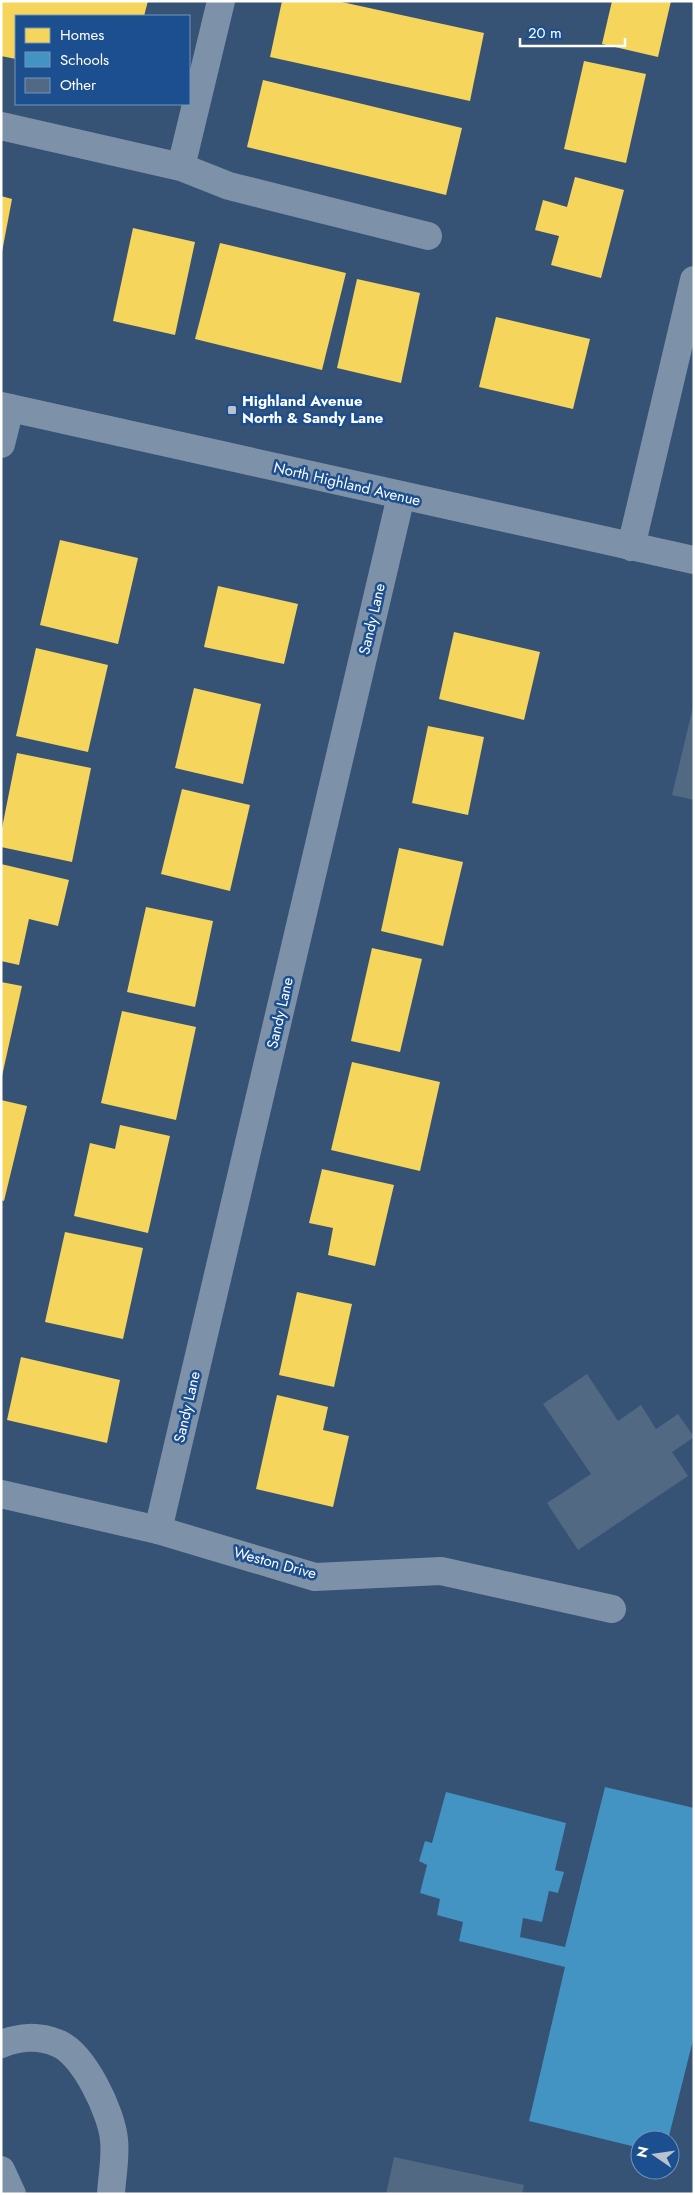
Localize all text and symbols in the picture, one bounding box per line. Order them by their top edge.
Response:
legend [15,15,190,105]
scale bar [520,15,625,47]
text: 20 m [528,22,562,44]
text: Homes [60,24,104,46]
text: Schools [60,49,109,71]
text: Other [60,74,97,96]
place label: Highland Avenue North & Sandy Lane [242,390,384,429]
marker: Highland Avenue North & Sandy Lane [226,404,238,416]
street label: North Highland Avenue [271,456,423,512]
street label: Sandy Lane [353,581,391,657]
street label: Sandy Lane [261,975,299,1051]
street label: Sandy Lane [168,1369,206,1445]
street label: Weston Drive [231,1541,319,1585]
north arrow [630,2130,680,2180]
text: N [631,2144,653,2160]

